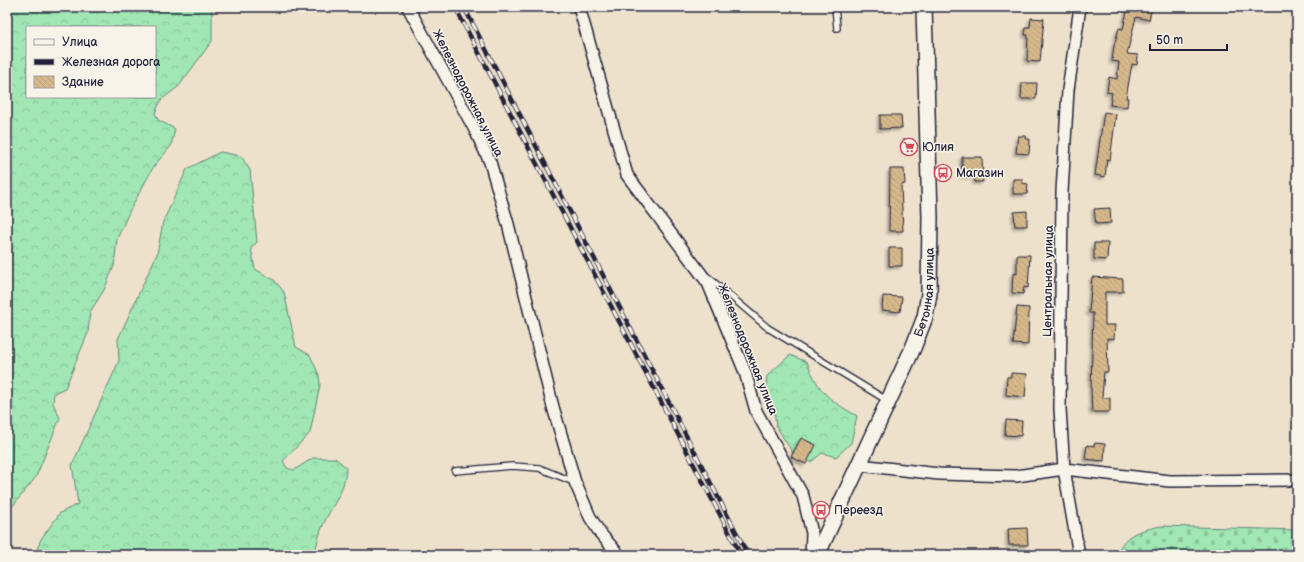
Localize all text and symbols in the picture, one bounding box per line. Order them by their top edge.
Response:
legend [26,26,156,98]
scale bar [1150,26,1227,52]
street label: Железнодорожная улица [429,27,506,159]
text: 50 m [1156,33,1183,48]
text: Улица [62,35,98,50]
text: Железная дорога [62,55,160,70]
text: Здание [62,75,104,90]
supermarket icon: Юлия [899,137,919,157]
place label: Юлия [922,140,954,155]
bus stop icon: Магазин [933,163,953,183]
place label: Магазин [956,166,1004,181]
street label: Центральная улица [1040,225,1057,337]
street label: Бетонная улица [911,247,938,339]
street label: Железнодорожная улица [714,281,781,417]
bus stop icon: Переезд [811,500,831,520]
place label: Переезд [834,503,884,518]

